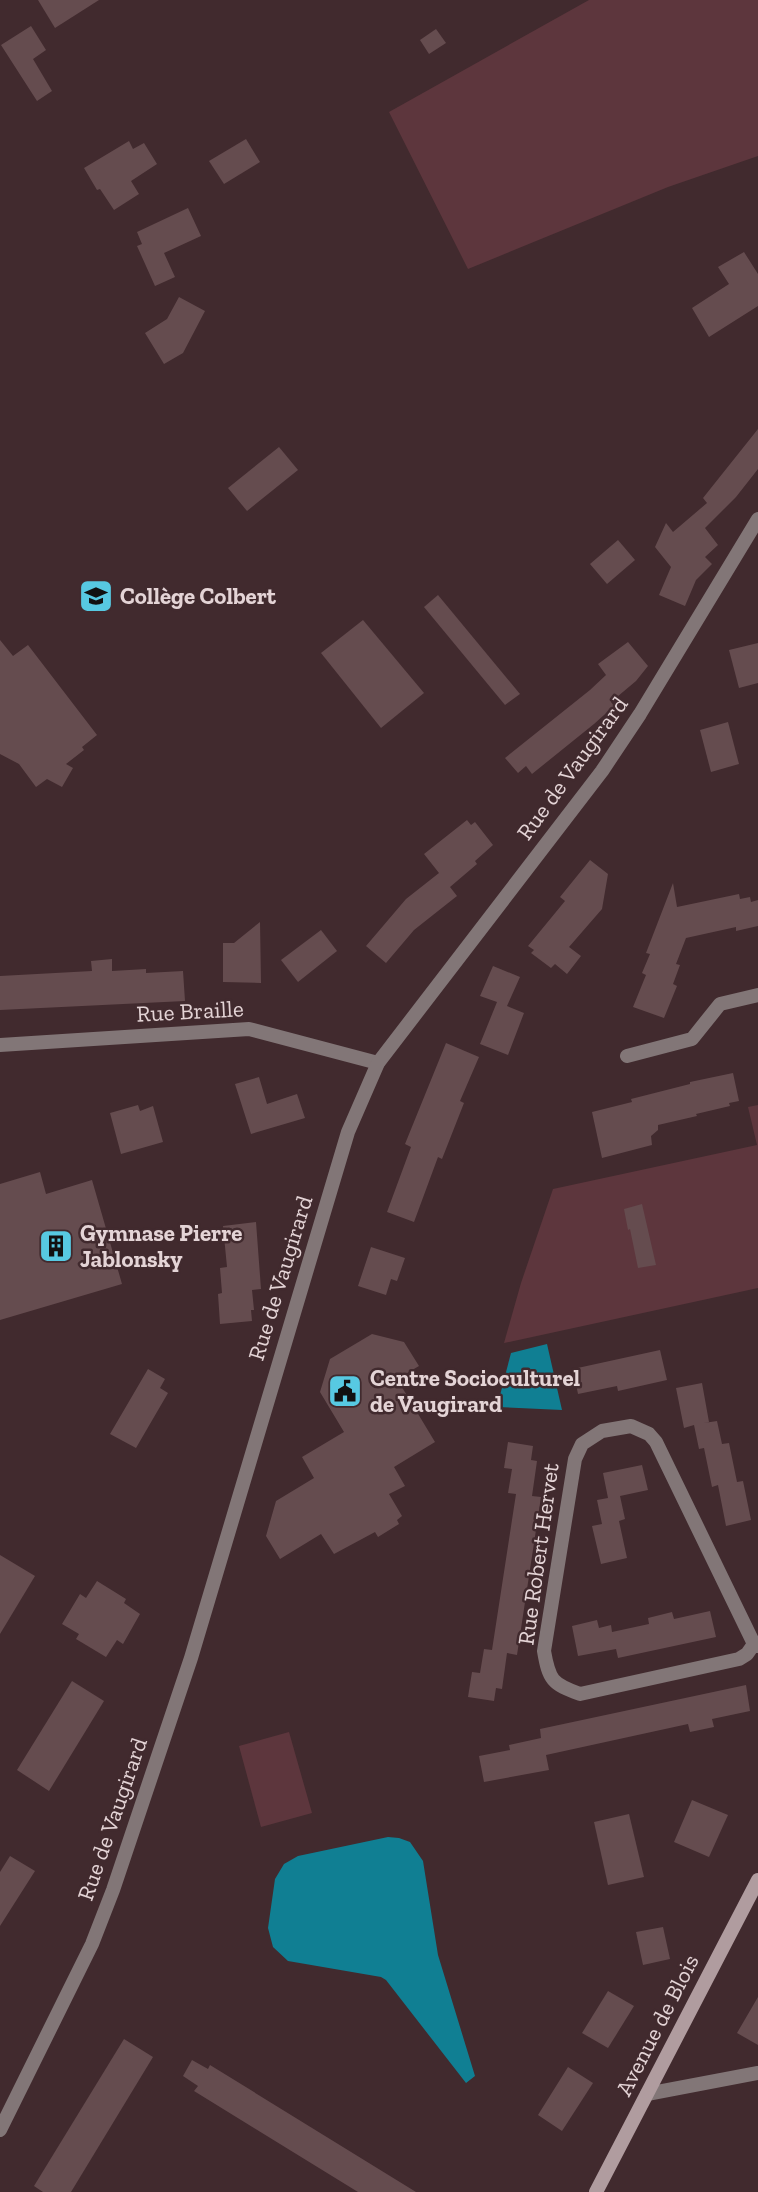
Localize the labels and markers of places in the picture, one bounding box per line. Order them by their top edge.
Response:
school or university icon: Collège Colbert [77,577,115,615]
place label: Collège Colbert [120,582,277,610]
place label: Gymnase Pierre Jablonsky [80,1219,242,1273]
building icon: Gymnase Pierre Jablonsky [37,1227,75,1265]
place label: Centre Socioculturel de Vaugirard [370,1364,581,1418]
public building icon: Centre Socioculturel de Vaugirard [326,1372,364,1410]

